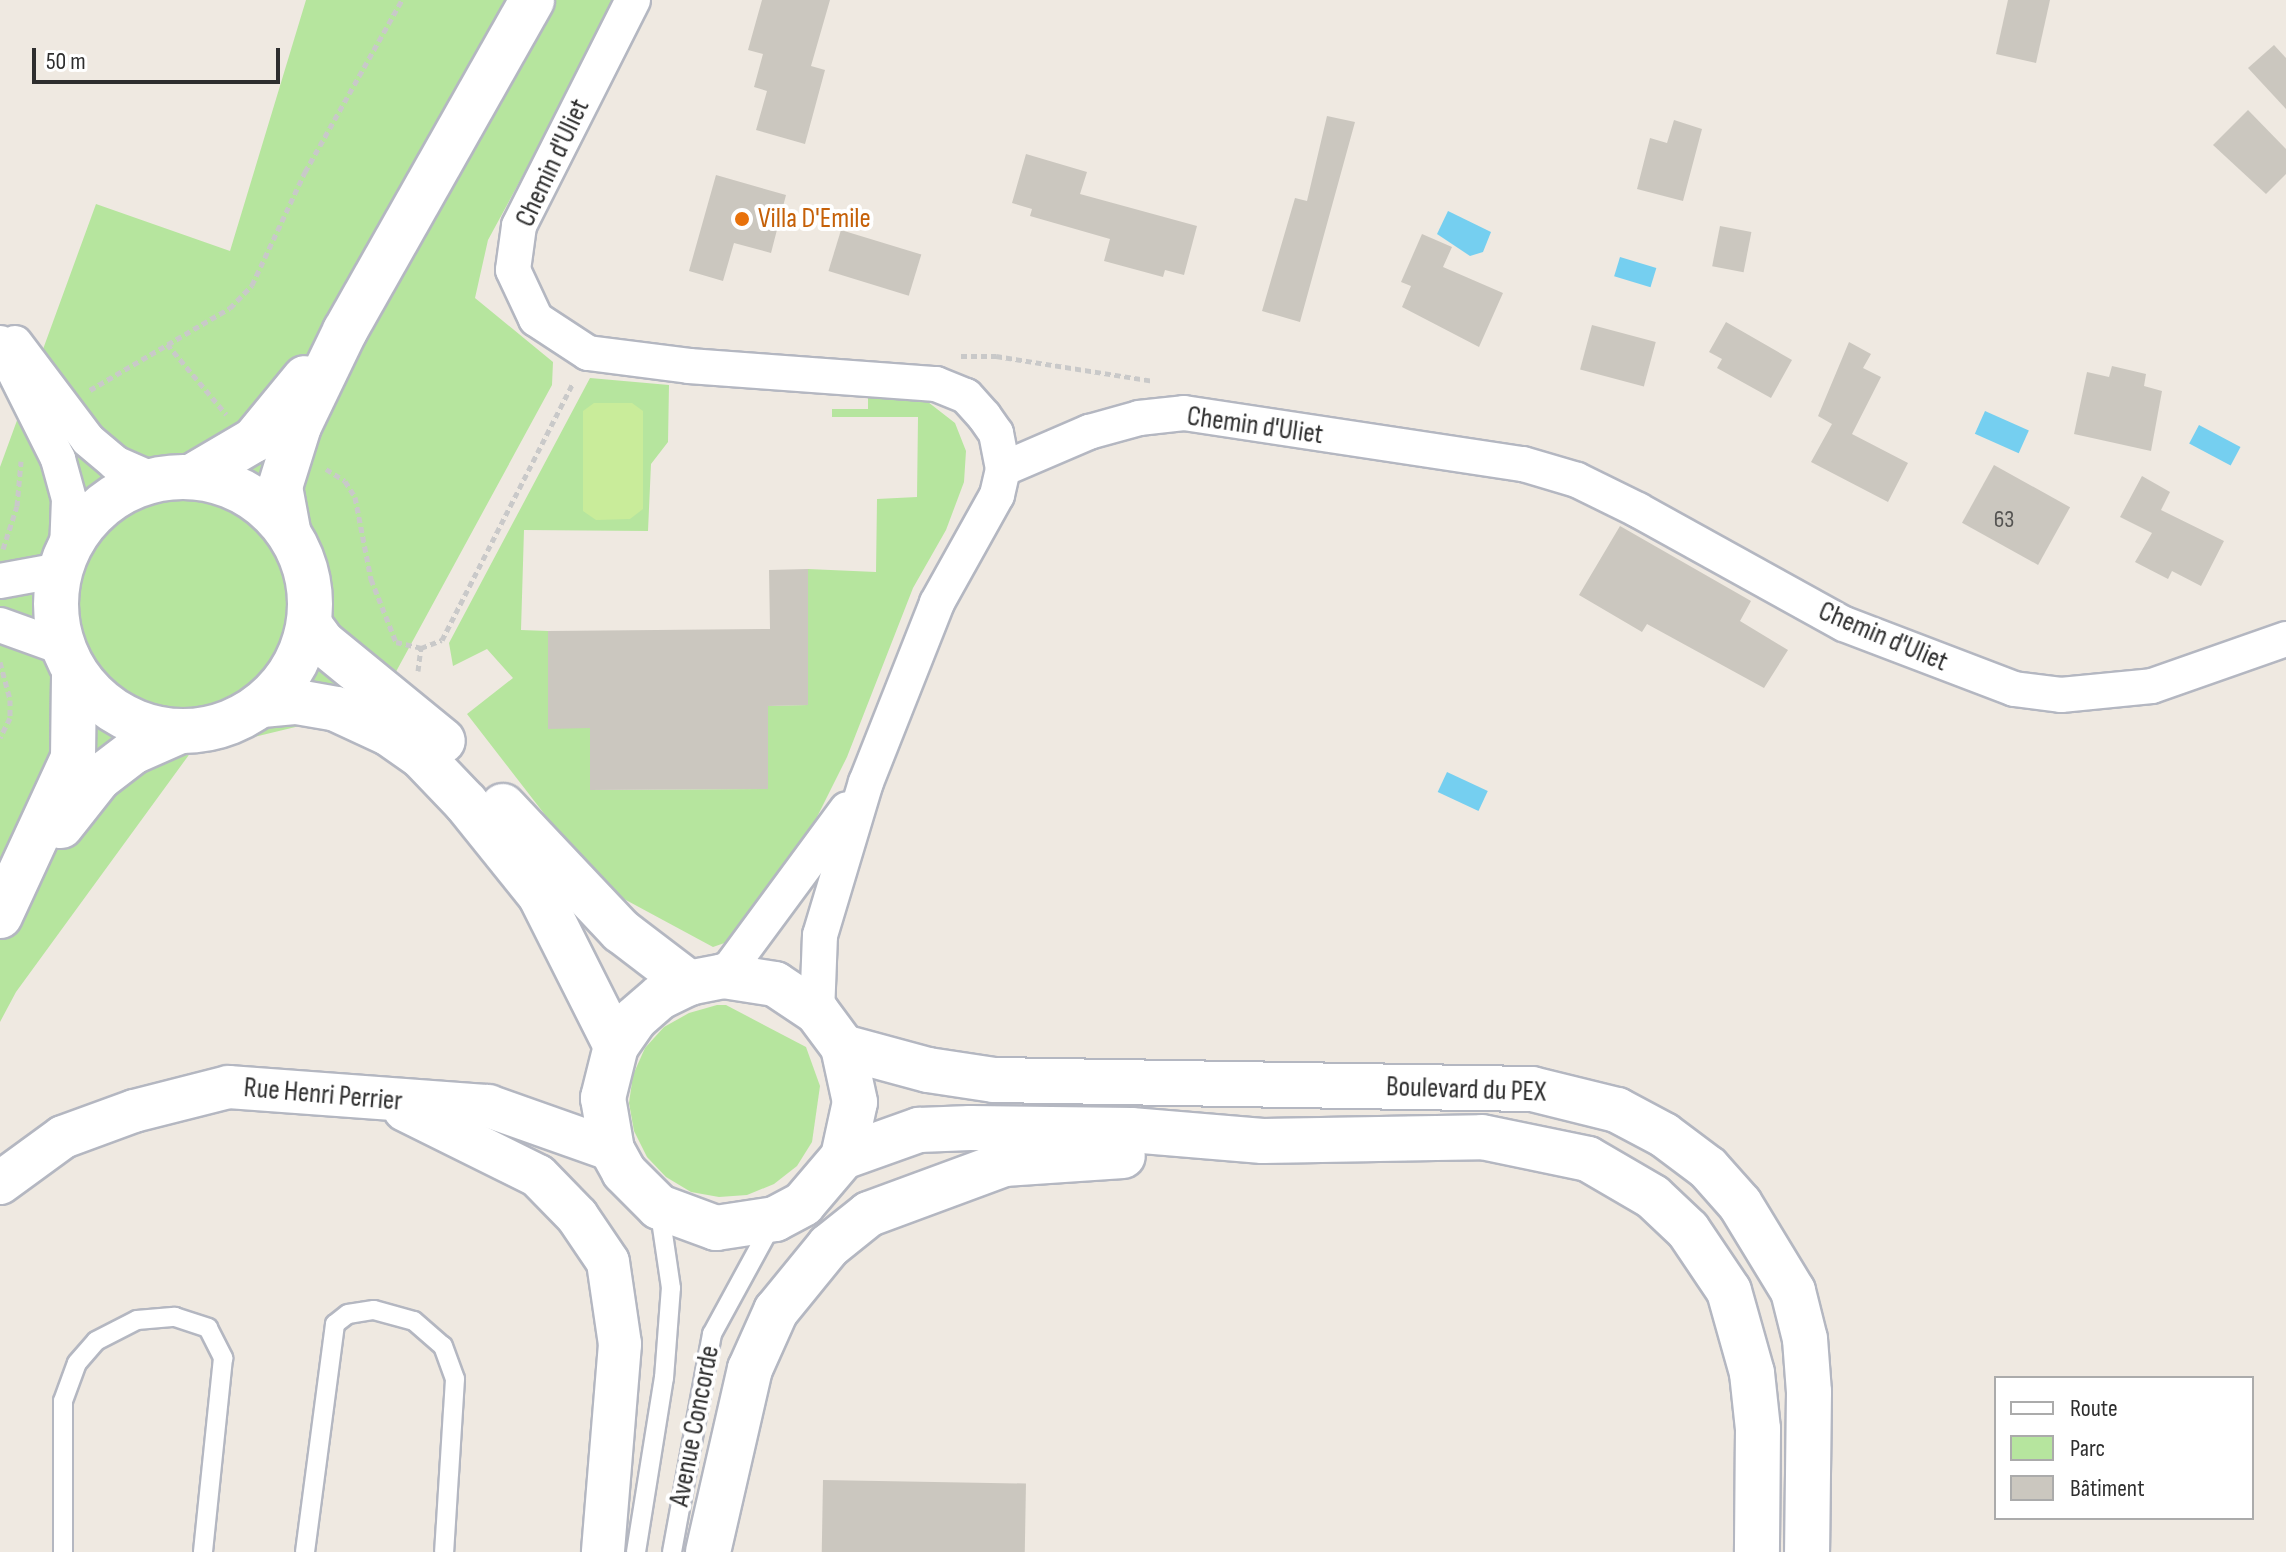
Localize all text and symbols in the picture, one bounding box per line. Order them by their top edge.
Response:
scale bar [36,32,284,82]
text: 50 m [46,47,86,76]
street label: Chemin d'Uliet [509,94,597,232]
place label: Villa D'Emile [758,202,871,236]
marker: Villa D'Emile [733,210,751,228]
street label: Chemin d'Uliet [1185,400,1325,452]
house number: 63 [1994,506,2014,534]
street label: Chemin d'Uliet [1813,595,1953,679]
street label: Boulevard du PEX [1385,1070,1547,1110]
street label: Rue Henri Perrier [242,1071,404,1119]
street label: Avenue Concorde [663,1343,727,1509]
legend [1994,1376,2254,1520]
text: Route [2070,1394,2118,1423]
text: Parc [2070,1434,2105,1463]
text: Bâtiment [2070,1474,2145,1503]

